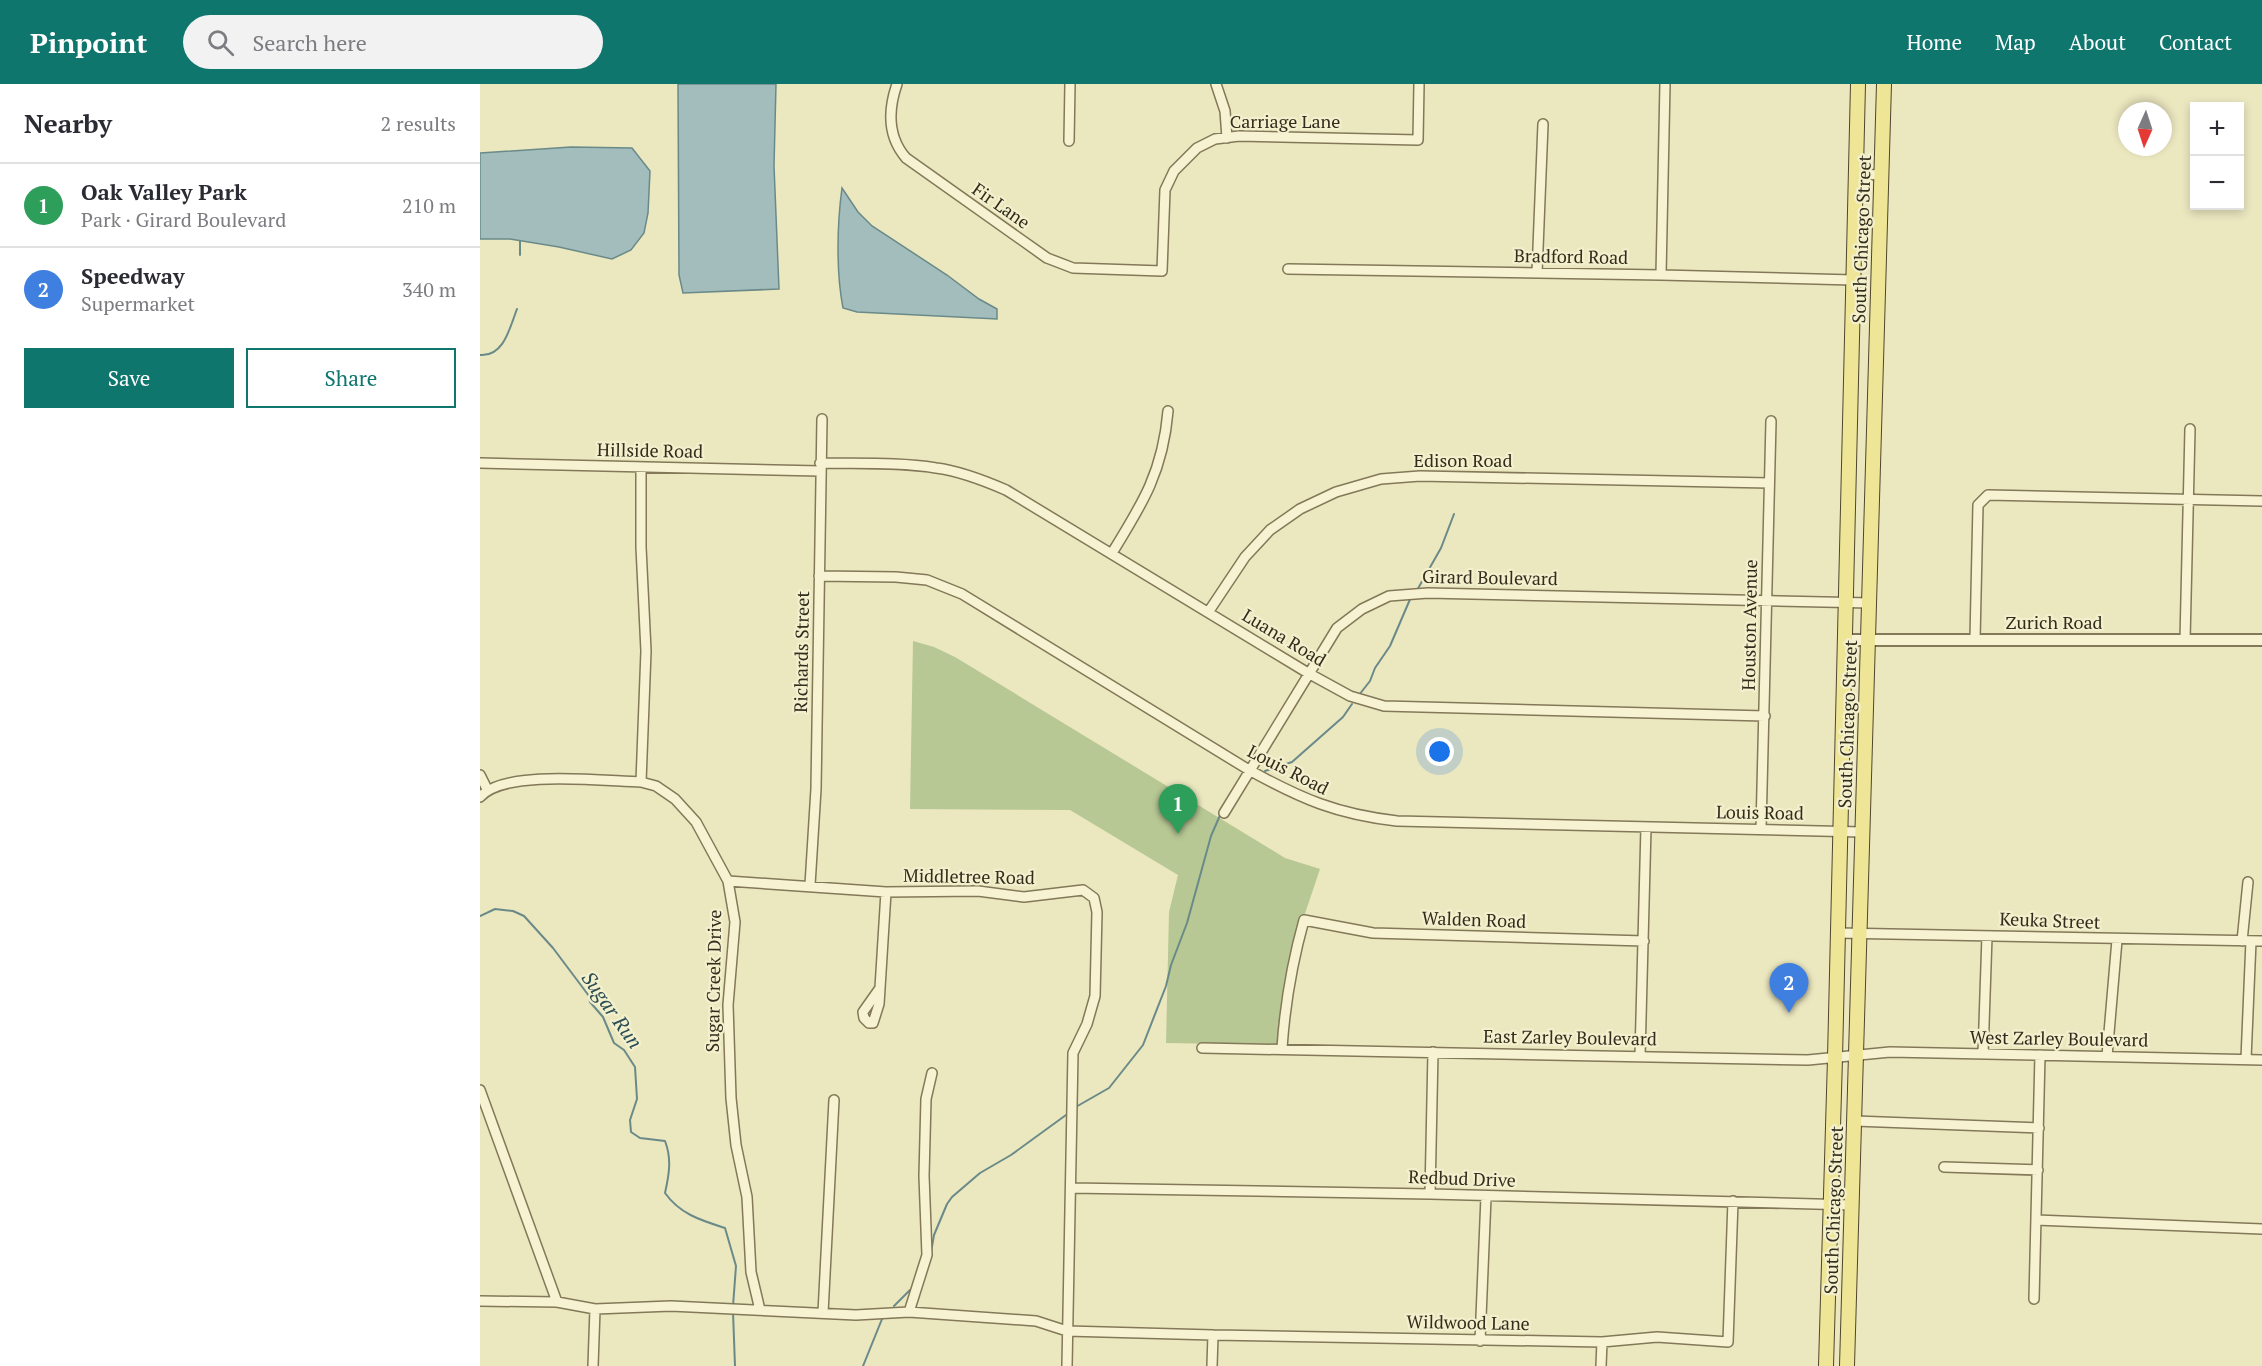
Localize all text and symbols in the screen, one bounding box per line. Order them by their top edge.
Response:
search box [183,15,603,69]
text: Pinpoint [30,24,147,61]
icon: search [204,26,237,59]
text: Search here [252,28,367,57]
text: Home [1906,28,1962,56]
text: Map [1995,28,2036,56]
text: About [2069,28,2126,56]
text: Contact [2159,28,2232,56]
north arrow [2118,102,2172,156]
map controls [2190,102,2244,210]
button: + [2190,102,2244,156]
text: Nearby [24,106,112,140]
street label: Carriage Lane [1230,109,1340,133]
text: 2 results [381,110,456,137]
street label: South Chicago Street [1846,154,1876,324]
button: − [2190,156,2244,210]
text: Oak Valley Park [81,177,247,206]
street label: Fir Lane [968,177,1035,234]
text: 1 [38,192,49,219]
text: 210 m [402,192,456,219]
text: Park · Girard Boulevard [81,206,286,233]
street label: Bradford Road [1514,243,1628,269]
text: Speedway [81,261,185,290]
text: 2 [38,276,49,303]
text: 340 m [402,276,456,303]
text: Supermarket [81,290,195,317]
button: Save [24,348,234,408]
button: Share [246,348,456,408]
street label: Hillside Road [597,437,703,463]
street label: Edison Road [1414,448,1512,472]
street label: Houston Avenue [1736,559,1762,691]
street label: Girard Boulevard [1422,564,1558,590]
street label: Richards Street [788,590,814,713]
street label: Luana Road [1238,603,1331,672]
street label: Zurich Road [2005,610,2103,634]
street label: South Chicago Street [1832,639,1862,809]
your location [1425,737,1454,766]
street label: Louis Road [1244,738,1333,800]
pin: 1 [1158,784,1198,834]
street label: Louis Road [1716,799,1804,825]
street label: Middletree Road [903,863,1035,889]
street label: Walden Road [1421,905,1527,933]
street label: Keuka Street [1999,906,2101,934]
street label: Sugar Creek Drive [700,909,726,1053]
pin: 2 [1770,964,1808,1013]
water label: Sugar Run [576,966,649,1054]
street label: East Zarley Boulevard [1483,1023,1657,1051]
street label: West Zarley Boulevard [1969,1024,2149,1052]
street label: South Chicago Street [1818,1125,1848,1295]
street label: Redbud Drive [1408,1164,1516,1192]
street label: Wildwood Lane [1406,1309,1530,1335]

